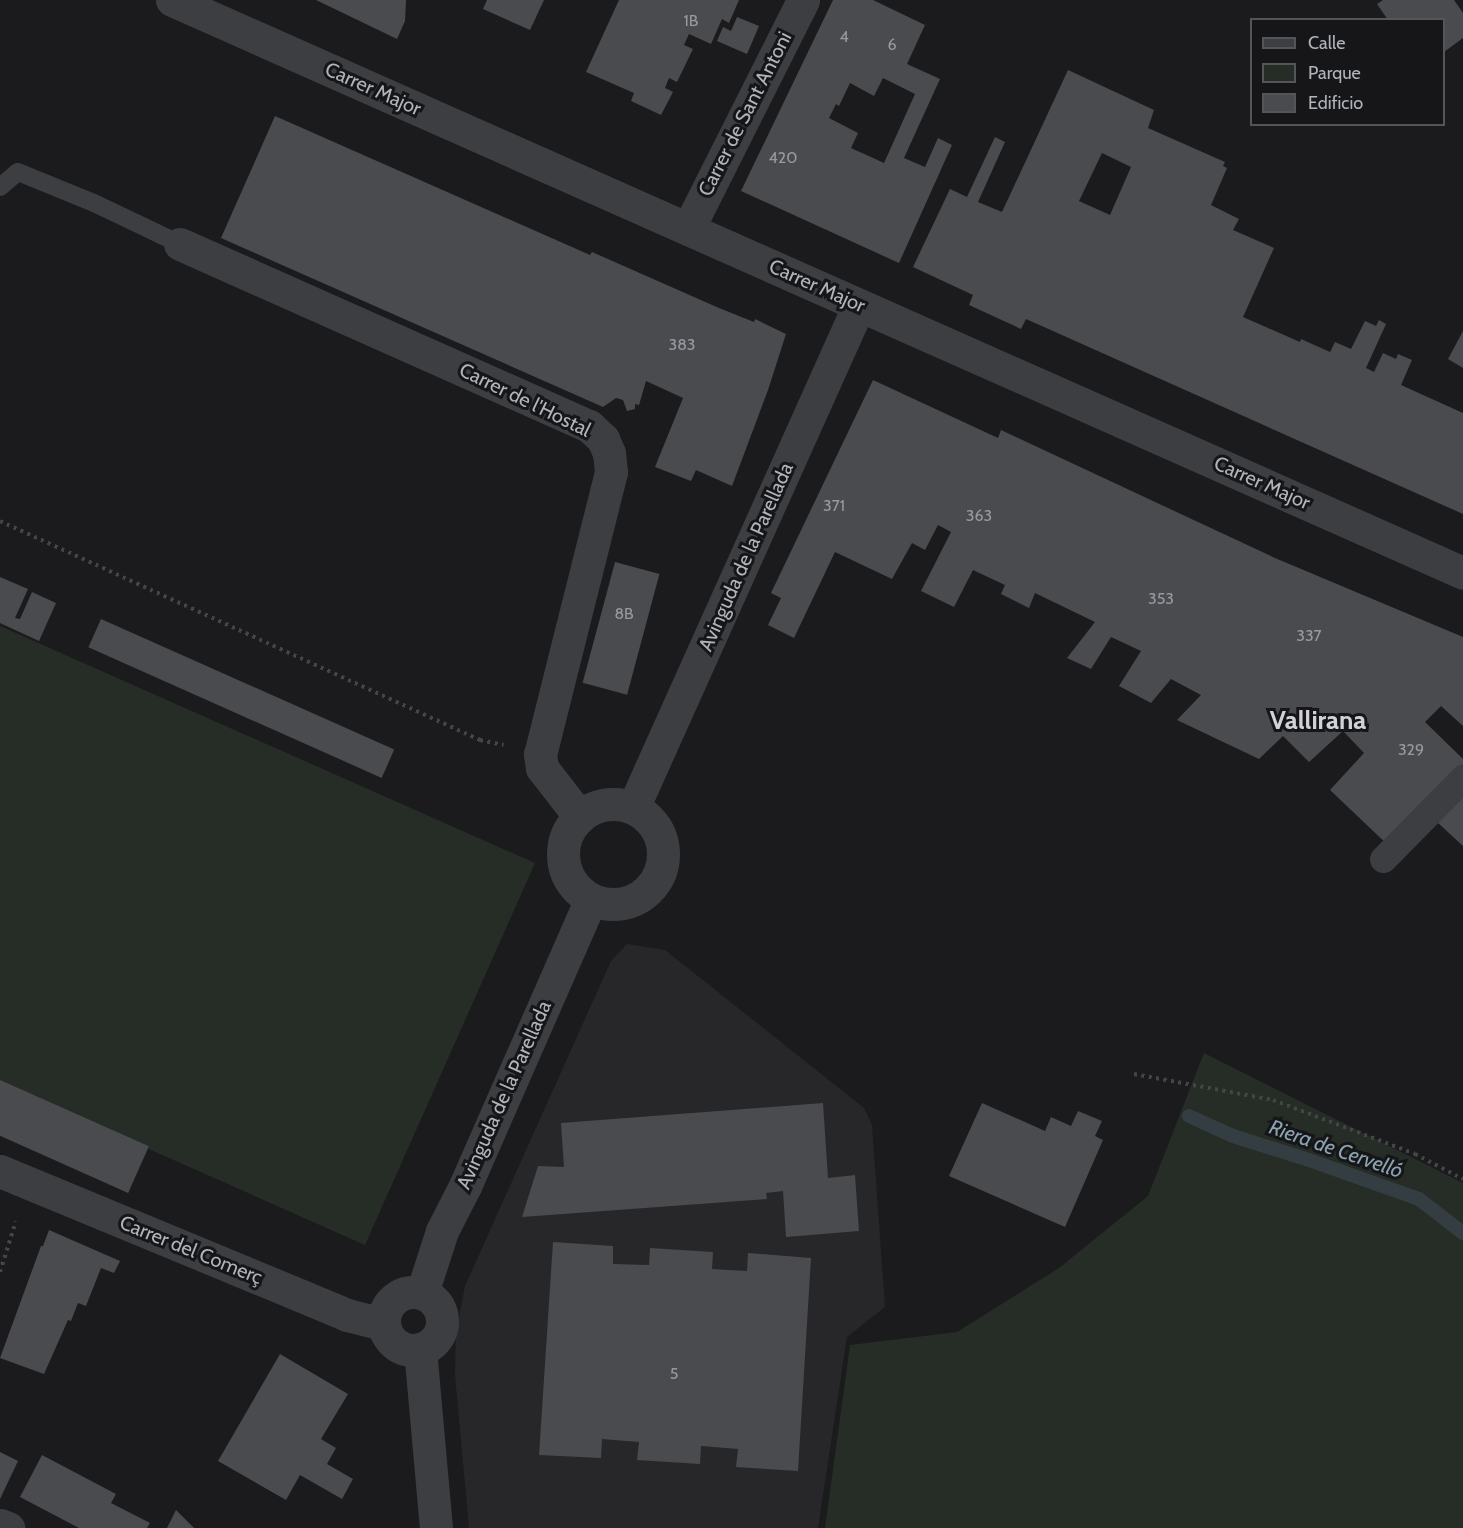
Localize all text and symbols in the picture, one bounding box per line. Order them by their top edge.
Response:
house number: 1B [684,11,698,31]
legend [1250,18,1445,126]
house number: 4 [839,27,849,47]
street label: Carrer de Sant Antoni [693,28,797,200]
text: Calle [1308,32,1345,54]
house number: 6 [887,35,897,55]
street label: Carrer Major [321,57,425,121]
text: Parque [1308,62,1361,84]
text: Edificio [1308,92,1363,114]
house number: 420 [769,148,797,168]
street label: Carrer Major [765,254,869,318]
house number: 383 [668,335,696,355]
street label: Carrer de l'Hostal [455,358,595,442]
street label: Carrer Major [1210,451,1314,515]
street label: Avinguda de la Parellada [694,459,798,655]
house number: 371 [823,496,845,516]
house number: 363 [966,506,992,526]
house number: 353 [1148,589,1174,609]
house number: 8B [614,604,634,624]
house number: 337 [1296,626,1322,646]
district label: Vallirana [1270,705,1366,737]
house number: 329 [1398,740,1424,760]
street label: Avinguda de la Parellada [452,997,556,1193]
water label: Riera de Cervelló [1266,1114,1406,1184]
street label: Carrer del Comerç [116,1210,266,1290]
house number: 5 [670,1364,678,1384]

